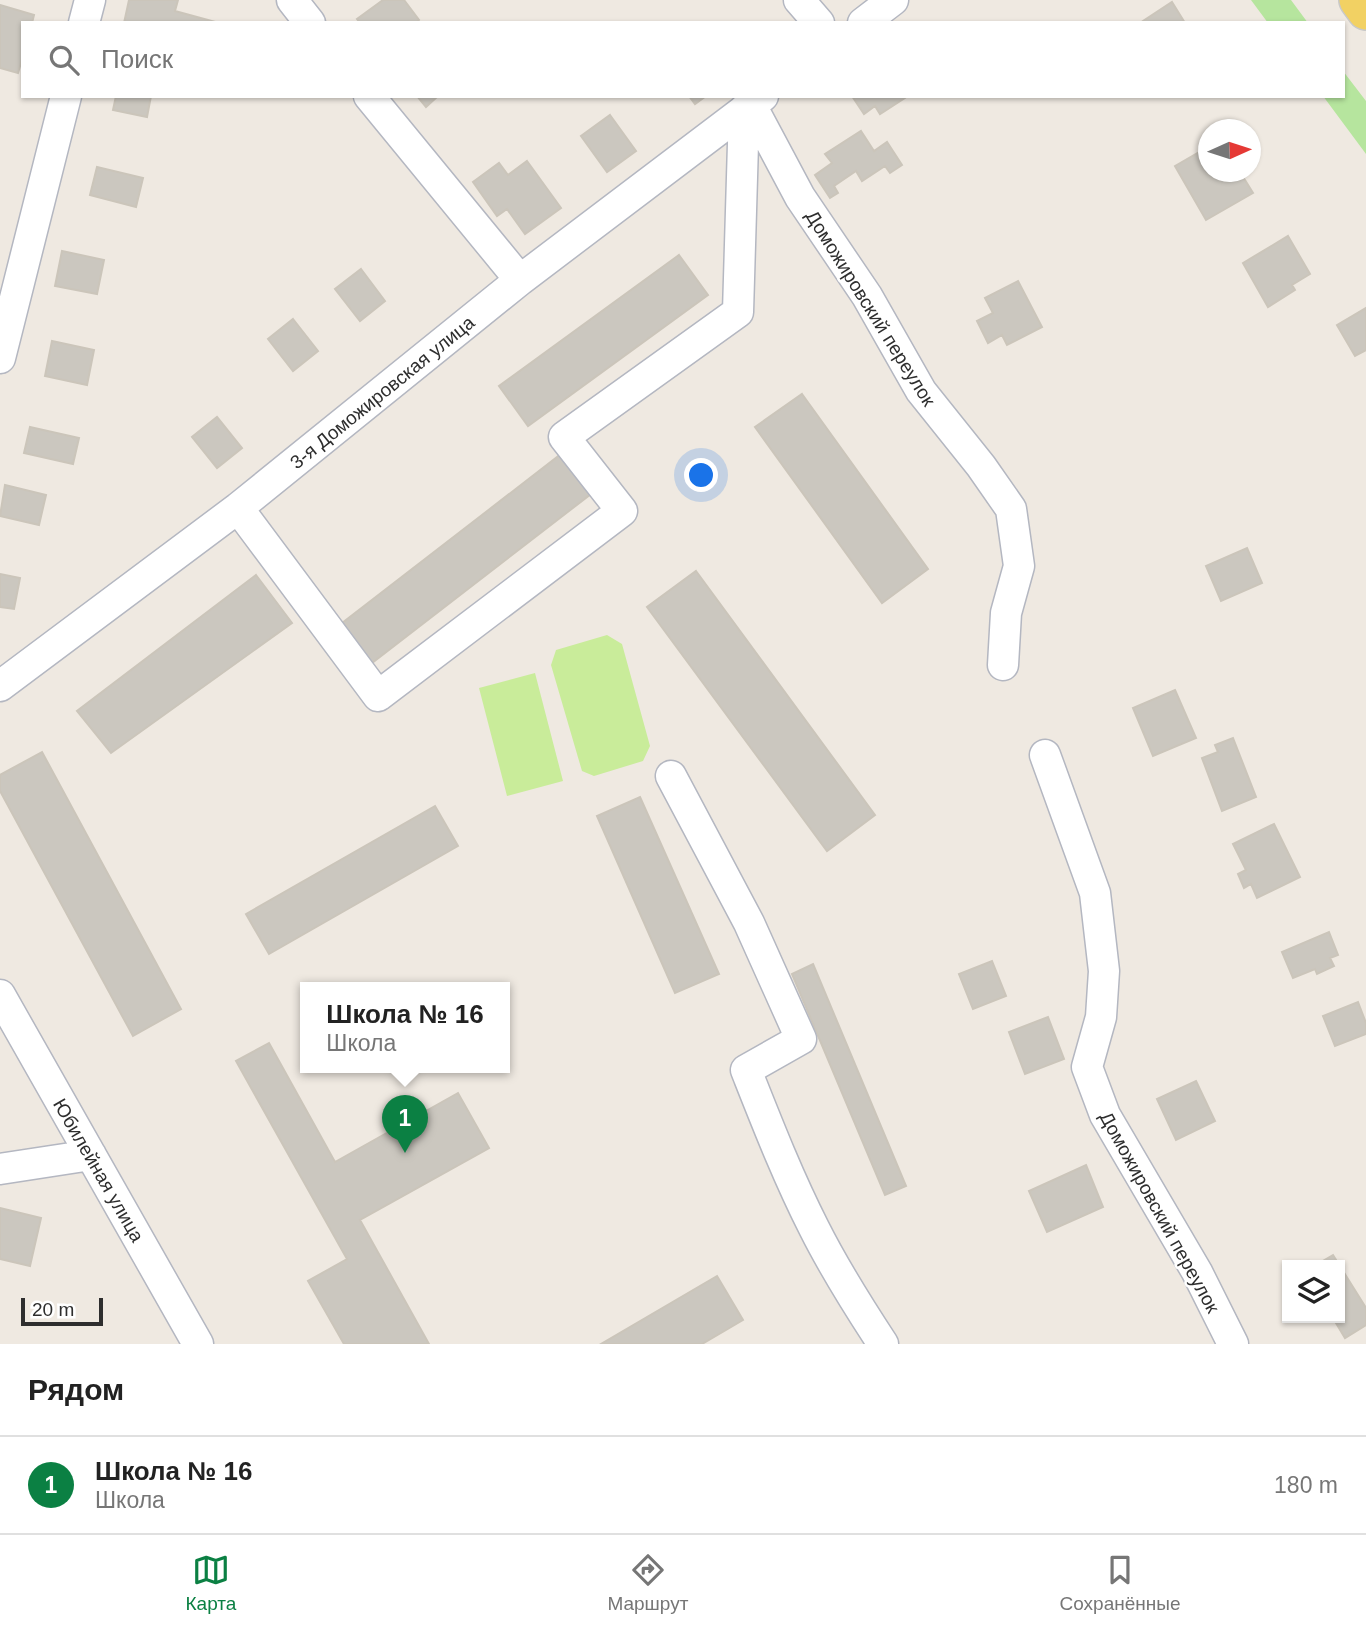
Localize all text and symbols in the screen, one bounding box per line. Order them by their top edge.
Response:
search box [21,21,1345,98]
icon: search [45,41,83,79]
text: Поиск [101,44,173,74]
north arrow [1198,119,1261,182]
street label: Доможировский переулок [802,207,940,411]
street label: 3-я Доможировская улица [286,311,479,473]
your location [684,458,718,492]
popup [300,982,510,1073]
text: Школа № 16 [326,999,484,1029]
text: Школа [326,1030,396,1056]
street label: Юбилейная улица [49,1095,148,1246]
pin: 1 [382,1095,428,1153]
street label: Доможировский переулок [1095,1108,1224,1317]
map controls [1282,1260,1345,1323]
button: layers [1282,1260,1345,1323]
scale bar [21,1295,103,1327]
text: 20 m [32,1299,74,1320]
text: Рядом [28,1373,124,1406]
text: Школа № 16 [95,1456,252,1486]
text: 1 [45,1472,57,1498]
text: 180 m [1274,1472,1338,1498]
text: Школа [95,1487,165,1513]
tab: Карта [186,1551,236,1615]
tab: Маршрут [607,1551,688,1615]
tab: Сохранённые [1059,1551,1180,1615]

